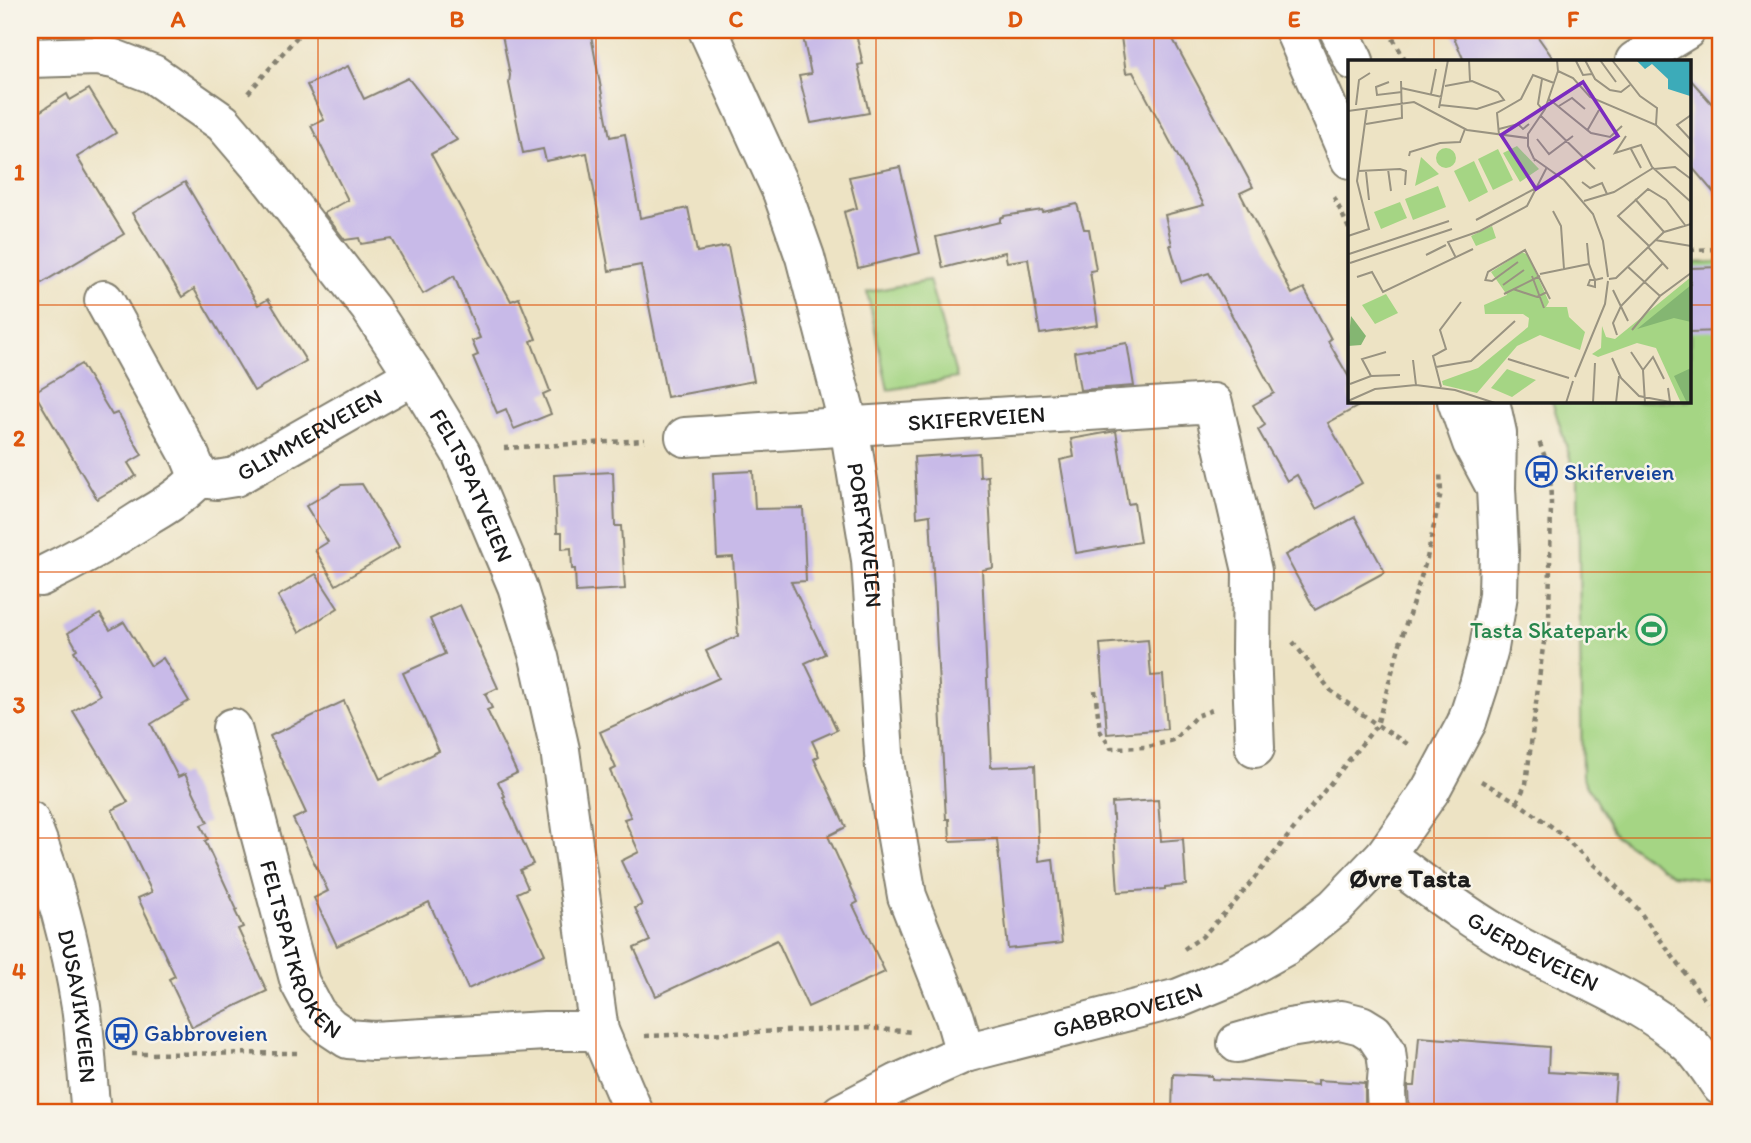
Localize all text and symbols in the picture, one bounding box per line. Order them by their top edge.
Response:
text: A [170,5,186,33]
text: B [450,5,465,33]
text: C [729,5,744,33]
text: D [1007,5,1023,33]
text: E [1288,5,1301,33]
text: F [1567,5,1580,33]
inset map [1348,60,1692,402]
text: 1 [14,158,25,186]
street label: GLIMMERVEIEN [232,382,387,487]
street label: SKIFERVEIEN [907,400,1046,437]
street label: FELTSPATVEIEN [424,404,519,566]
text: 2 [13,424,26,452]
bus stop icon: Skiferveien [1524,455,1558,489]
place label: Skiferveien [1564,458,1674,486]
street label: PORFYRVEIEN [841,460,888,609]
sports icon: Tasta Skatepark [1634,613,1668,647]
place label: Tasta Skatepark [1470,616,1628,644]
text: 3 [13,691,26,719]
street label: FELTSPATKROKEN [254,857,347,1045]
district label: Øvre Tasta [1349,862,1471,894]
street label: GJERDEVEIEN [1462,905,1603,997]
street label: DUSAVIKVEIEN [52,926,102,1084]
text: 4 [12,957,26,985]
street label: GABBROVEIEN [1050,976,1207,1044]
bus stop icon: Gabbroveien [104,1016,138,1050]
place label: Gabbroveien [144,1019,267,1047]

